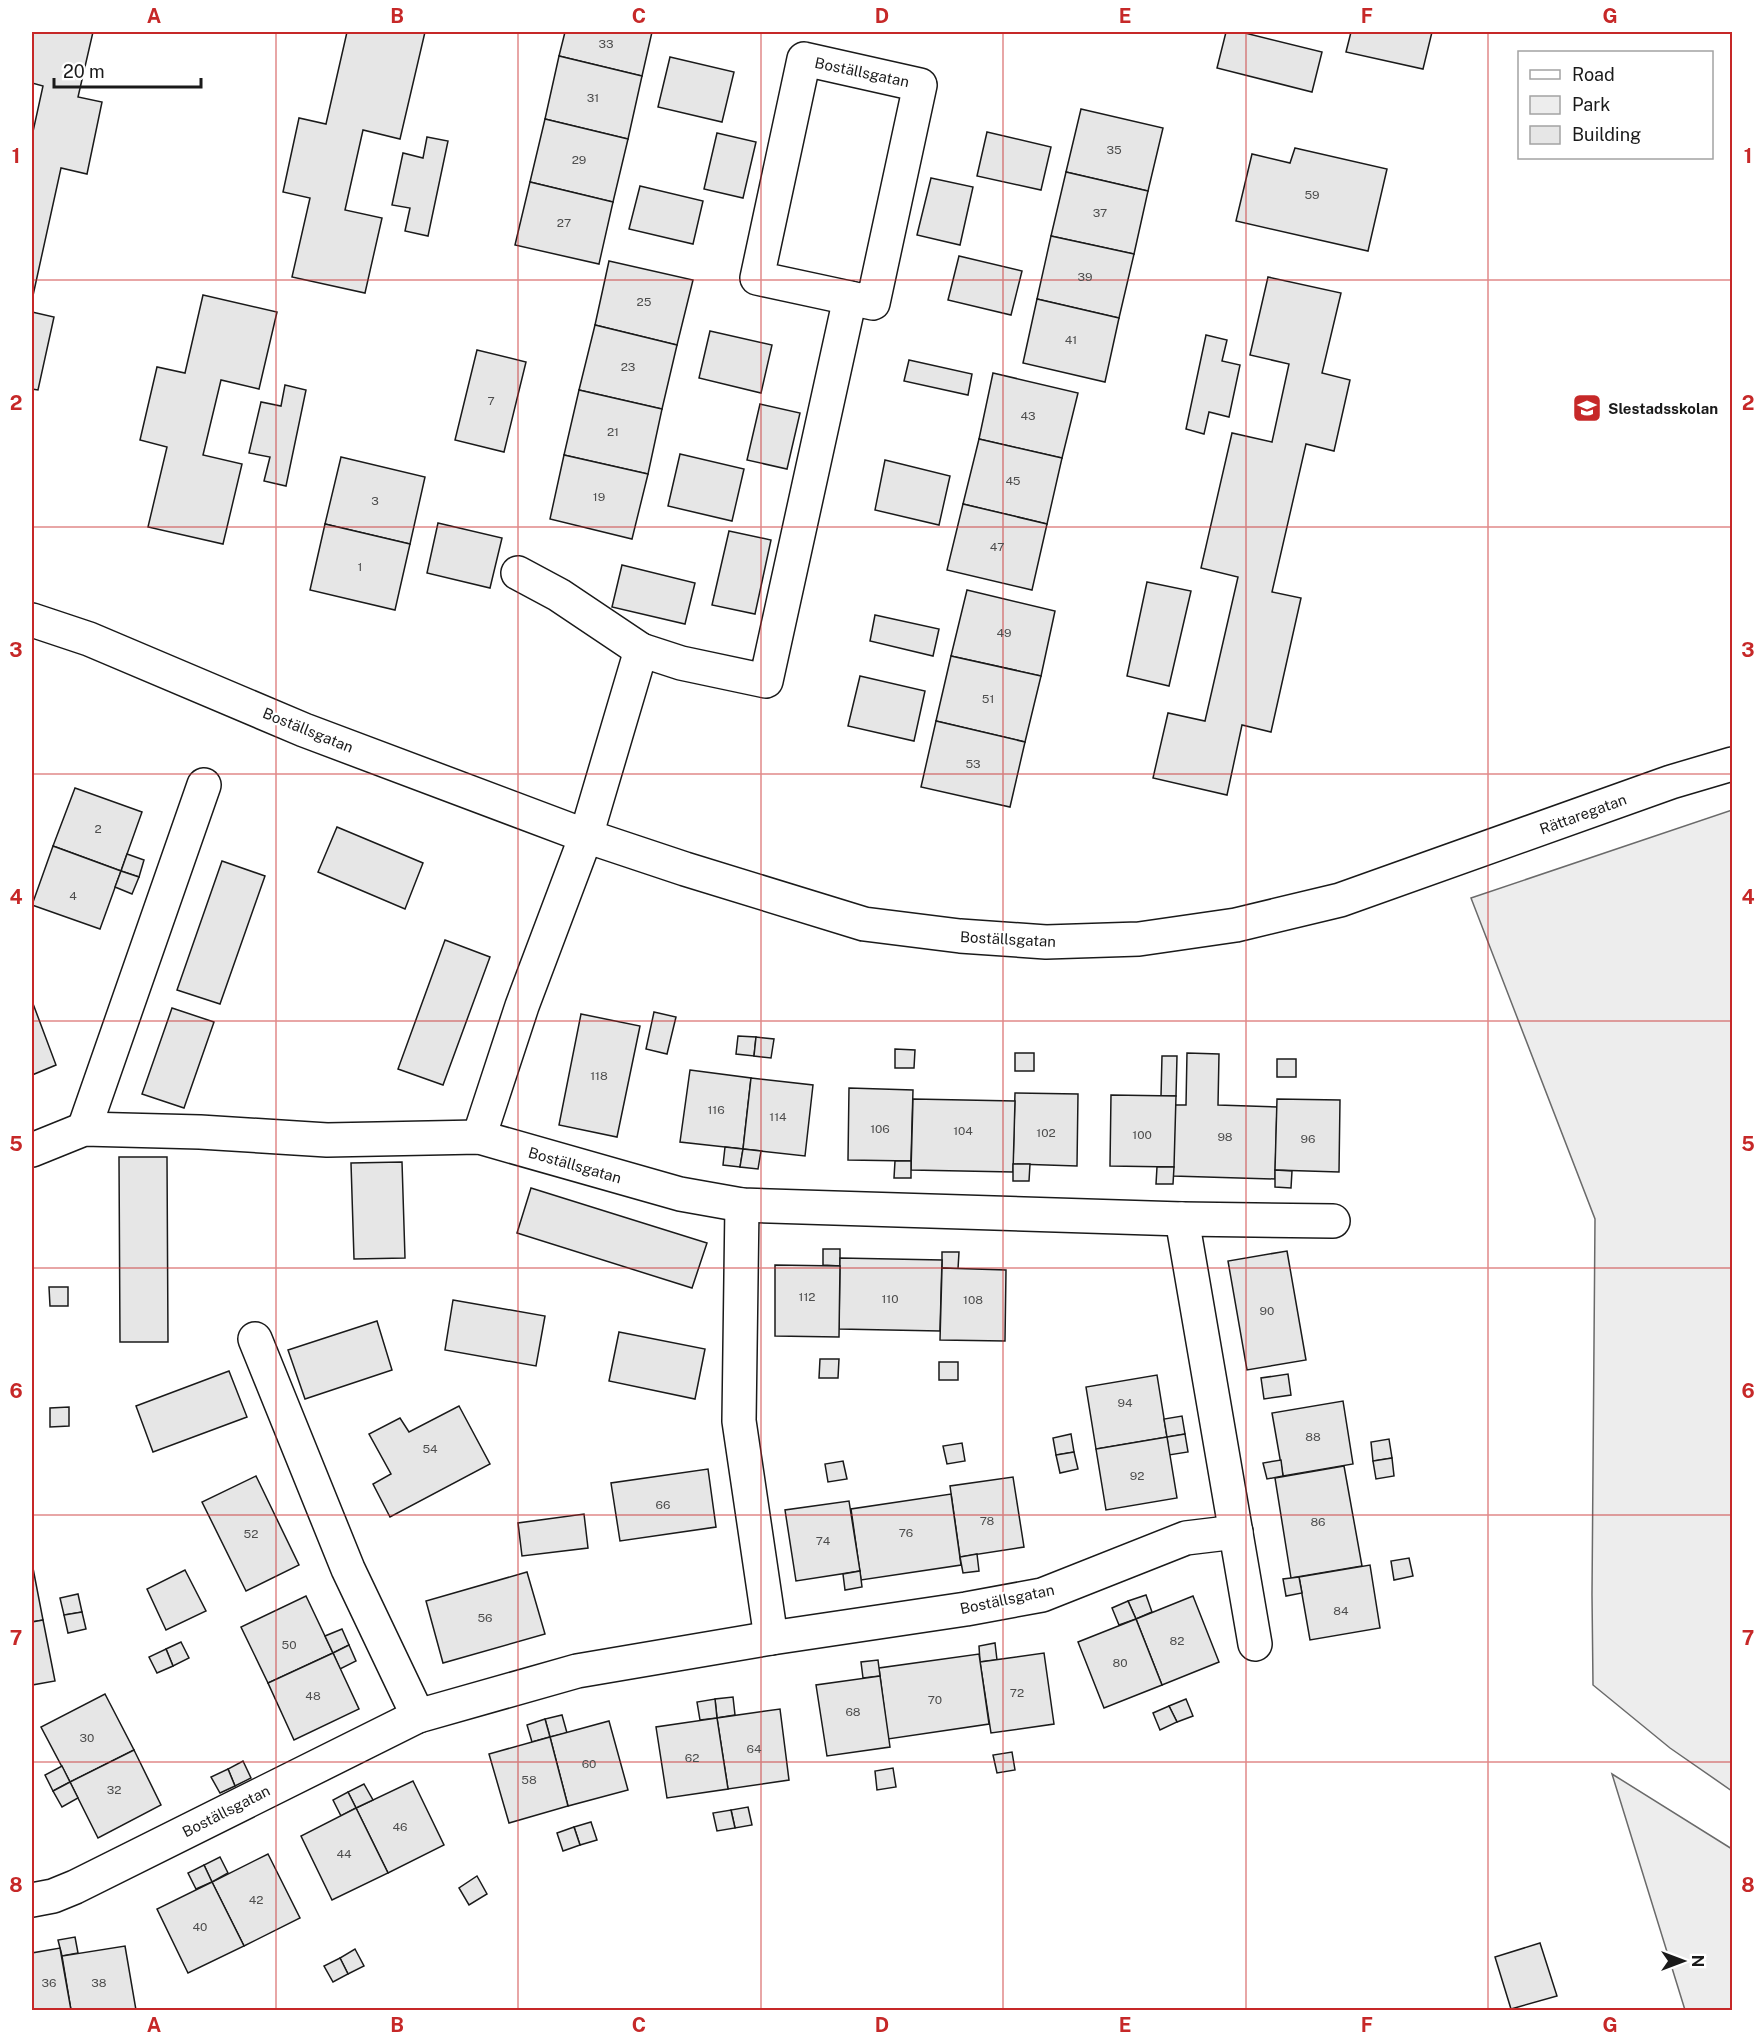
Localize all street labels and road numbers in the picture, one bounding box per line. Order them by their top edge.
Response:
street label: Boställsgatan [813,54,911,90]
street label: Boställsgatan [260,704,356,756]
street label: Rättaregatan [1537,790,1629,838]
street label: Boställsgatan [960,928,1056,950]
street label: Boställsgatan [526,1144,624,1186]
street label: Boställsgatan [958,1581,1056,1617]
street label: Boställsgatan [179,1782,273,1840]

